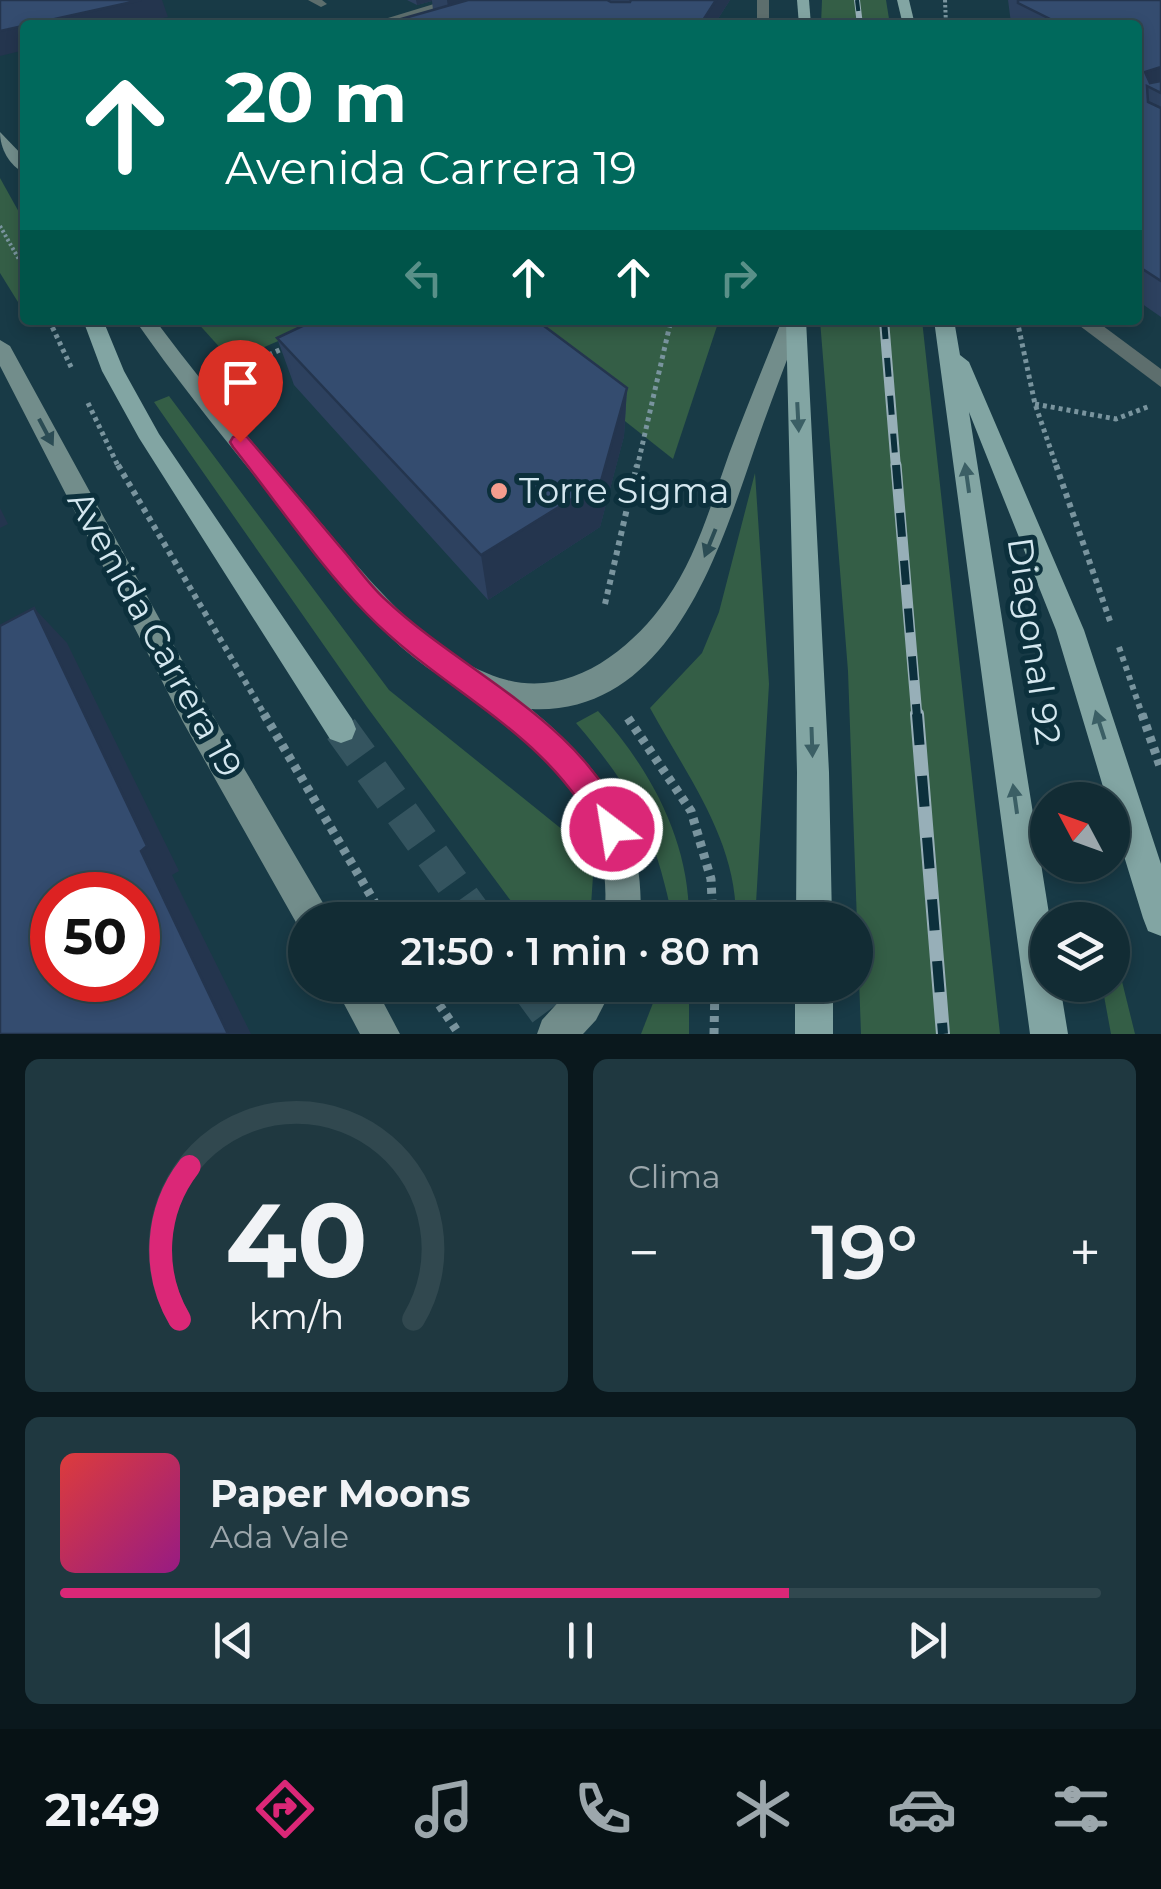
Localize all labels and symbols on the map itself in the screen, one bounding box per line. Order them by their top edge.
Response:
pin [198,340,283,443]
one-way arrow [790,402,806,434]
one-way arrow [37,418,54,447]
one-way arrow [959,461,974,493]
place label: Torre Sigma [519,469,729,512]
marker: Torre Sigma [488,480,510,502]
street label: Avenida Carrera 19 [59,483,252,784]
one-way arrow [702,528,718,558]
street label: Diagonal 92 [999,534,1070,747]
one-way arrow [1092,709,1107,739]
one-way arrow [805,727,821,759]
position arrow [560,777,664,881]
north arrow [1030,782,1130,882]
one-way arrow [1006,783,1022,814]
speed limit sign: 50 [30,872,160,1002]

